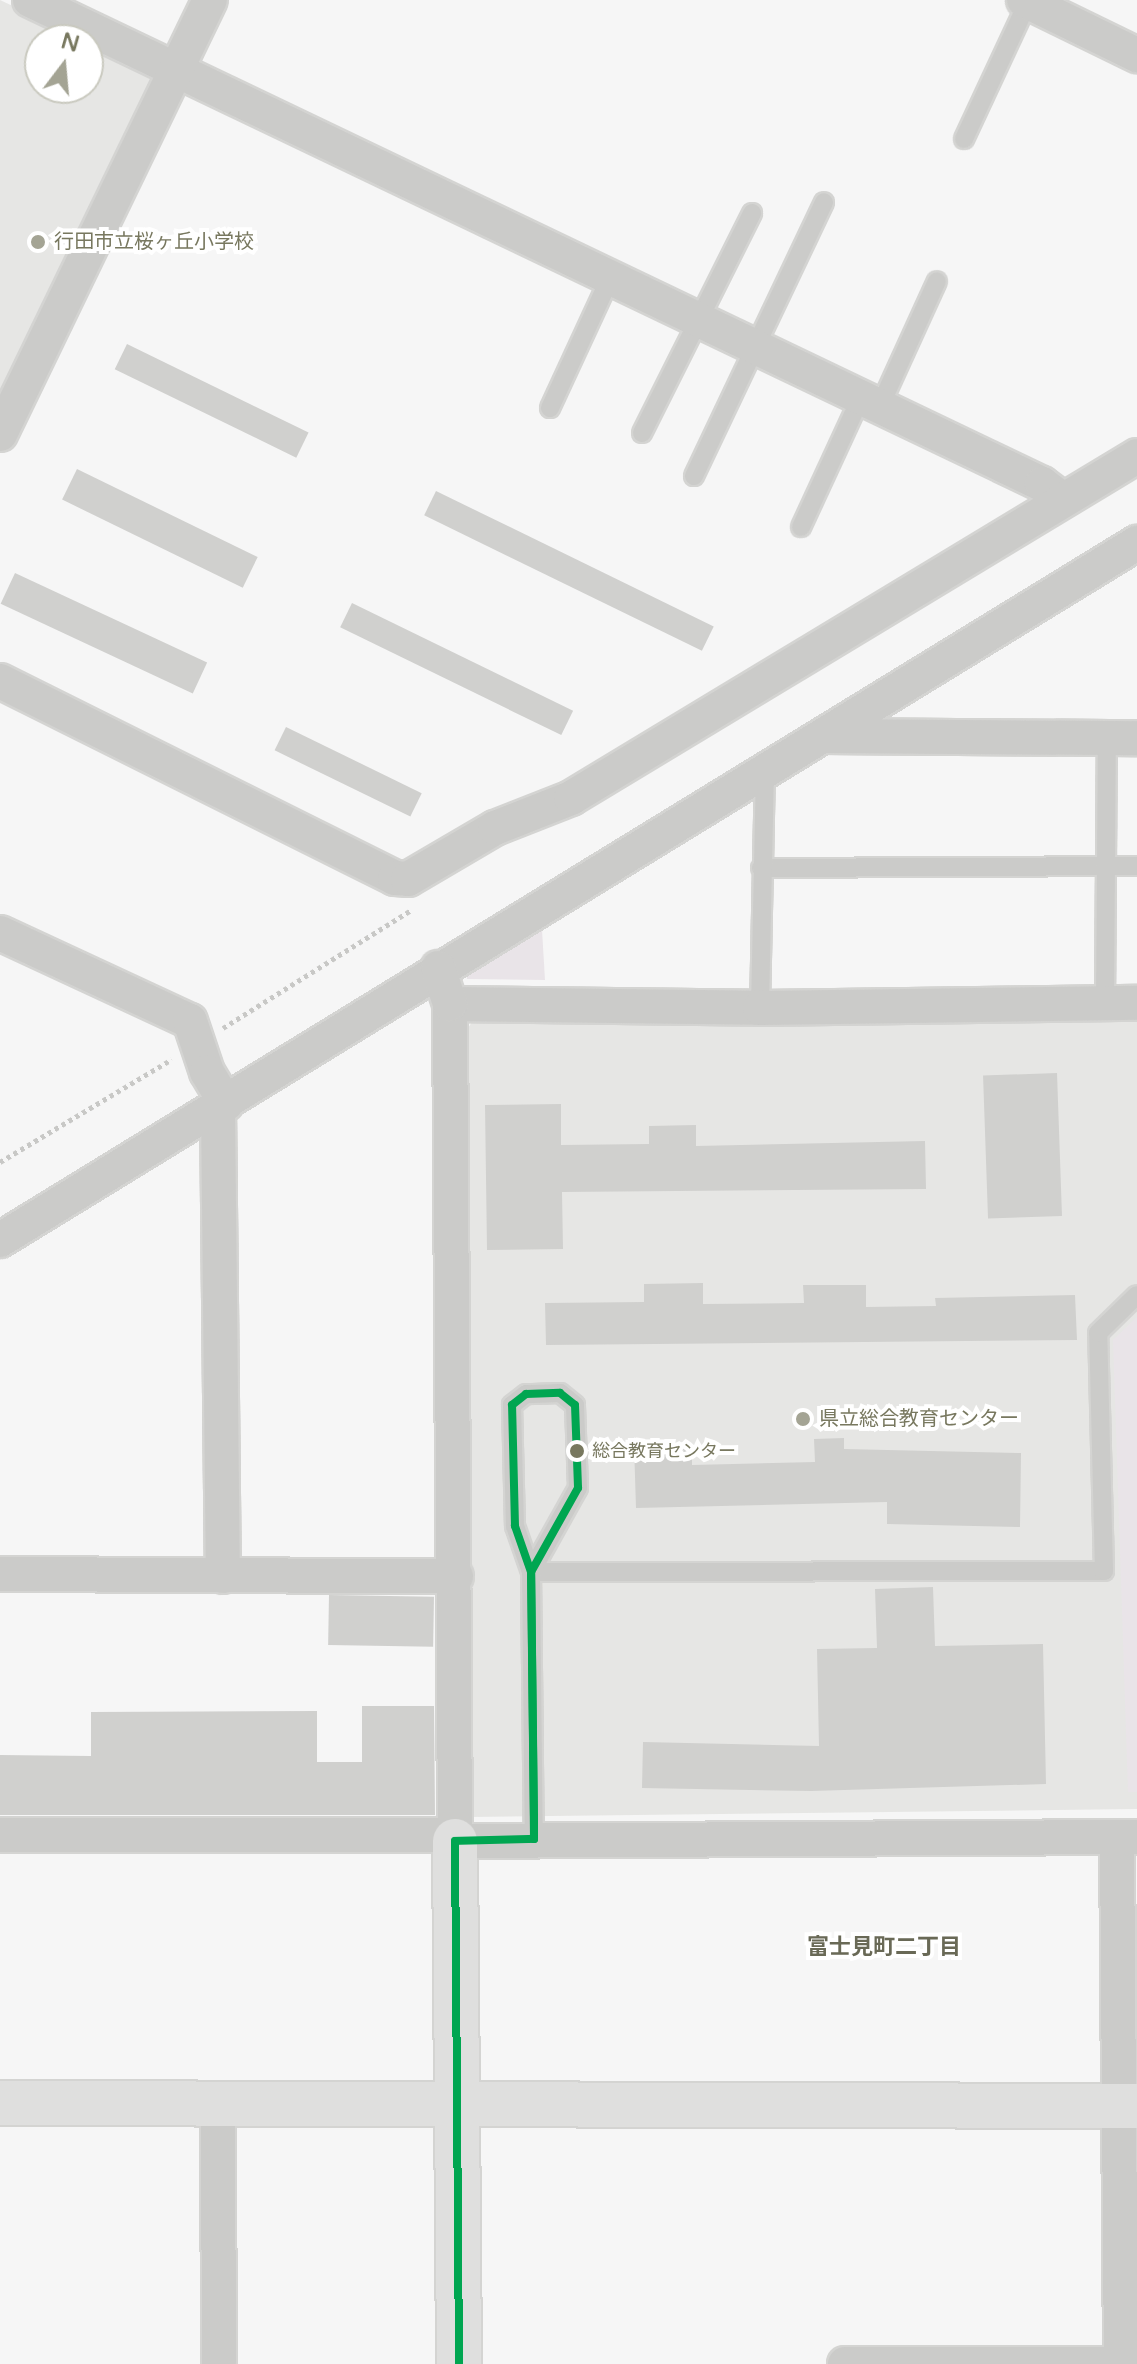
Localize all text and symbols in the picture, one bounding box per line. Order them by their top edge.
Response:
north arrow [24,24,104,104]
text: N [58,28,82,58]
place label: 行田市立桜ヶ丘小学校 [54,230,254,254]
marker: 行田市立桜ヶ丘小学校 [29,233,47,251]
place label: 県立総合教育センター [819,1407,1019,1431]
marker: 県立総合教育センター [794,1410,812,1428]
place label: 総合教育センター [592,1440,736,1462]
marker: 総合教育センター [569,1443,585,1459]
district label: 富士見町二丁目 [807,1935,961,1961]

